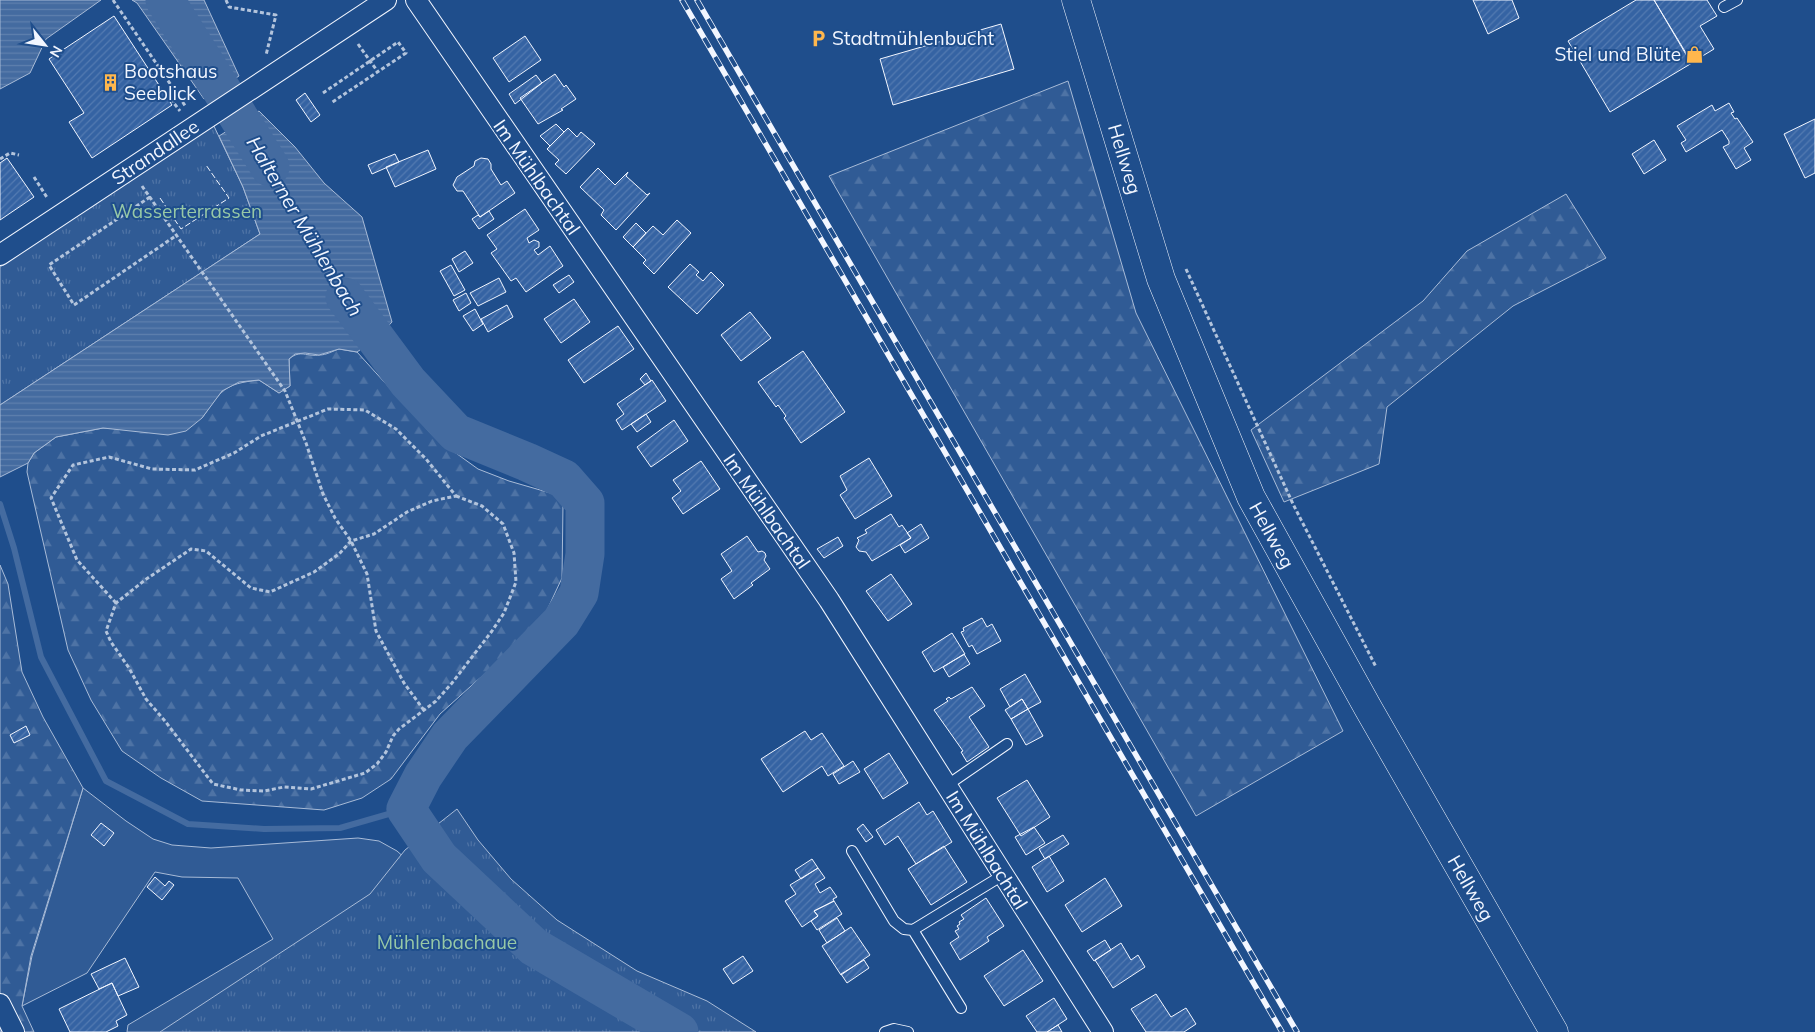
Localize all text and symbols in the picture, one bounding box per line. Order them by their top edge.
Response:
north arrow [20,20,70,70]
place label: Stadtmühlenbucht [832,26,995,50]
parking icon: Stadtmühlenbucht [808,28,828,48]
text: N [46,42,67,61]
place label: Stiel und Blüte [1554,42,1681,66]
shop icon: Stiel und Blüte [1685,44,1705,64]
place label: Bootshaus Seeblick [124,59,218,105]
building icon: Bootshaus Seeblick [100,72,120,92]
street label: Strandallee [107,114,203,190]
street label: Im Mühlbachtal [488,115,586,239]
street label: Hellweg [1103,121,1147,197]
water label: Halterner Mühlenbach [241,131,369,321]
park label: Wasserterrassen [112,199,262,223]
street label: Im Mühlbachtal [718,449,816,573]
street label: Hellweg [1244,498,1300,572]
street label: Im Mühlbachtal [941,786,1033,914]
street label: Hellweg [1443,851,1499,925]
park label: Mühlenbachaue [377,930,517,954]

